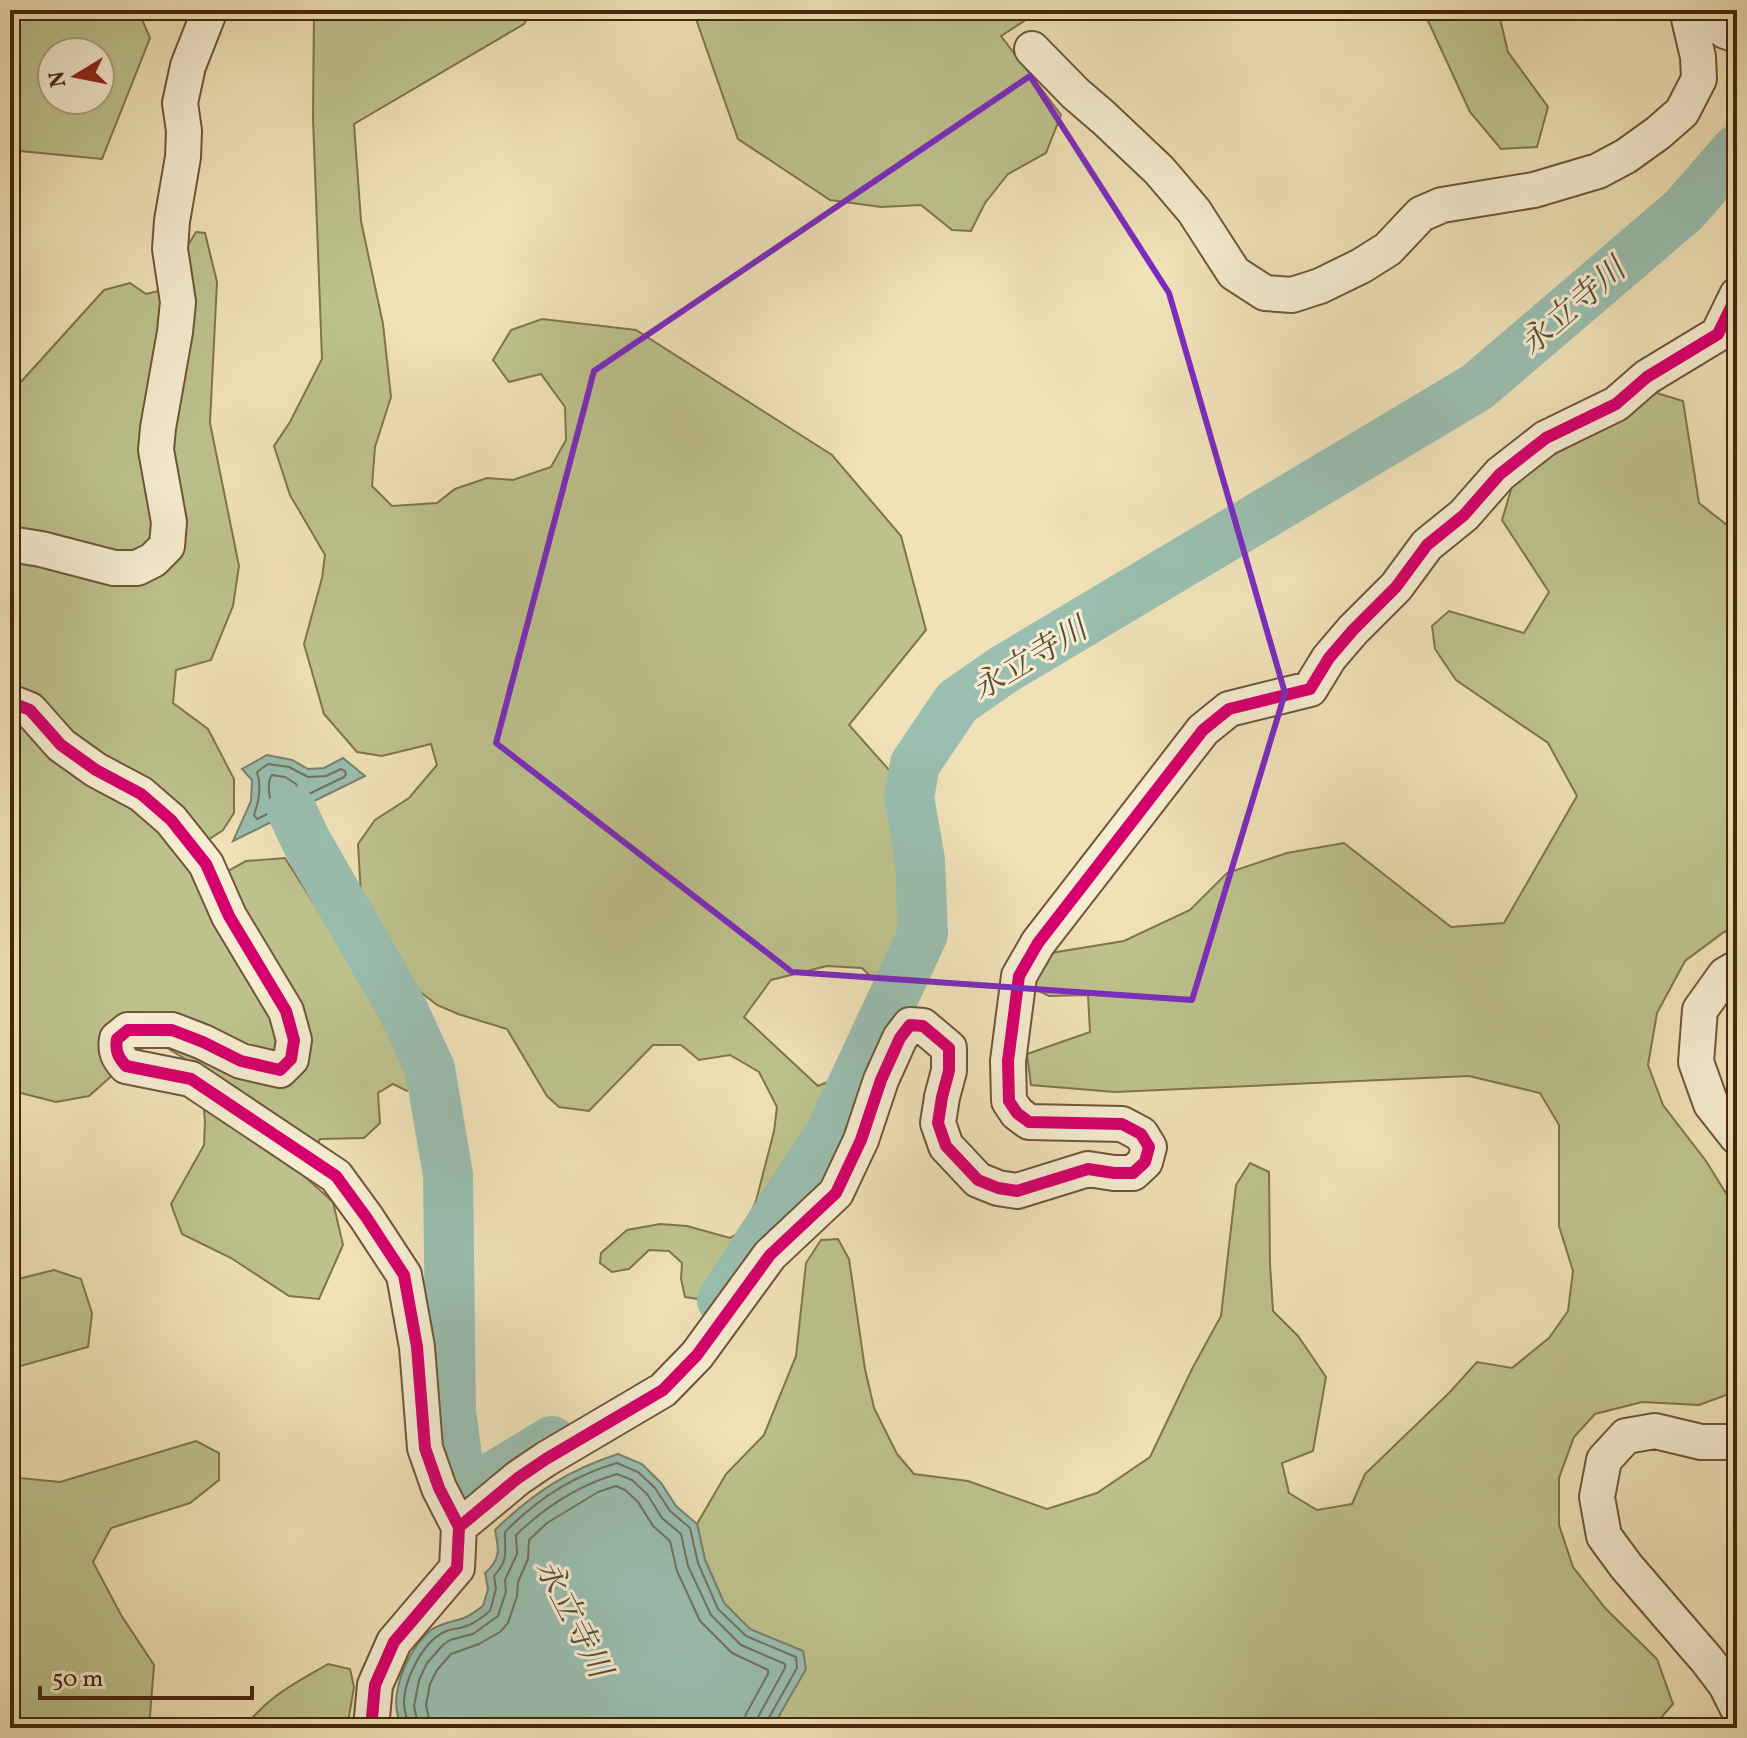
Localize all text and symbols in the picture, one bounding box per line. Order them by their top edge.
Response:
north arrow [36,36,116,116]
text: N [42,68,75,90]
water label: 永立寺川 [1511,248,1639,367]
water label: 永立寺川 [964,607,1099,712]
water label: 永立寺川 [523,1552,621,1689]
scale bar [40,1650,252,1700]
text: 50 m [52,1663,104,1697]

